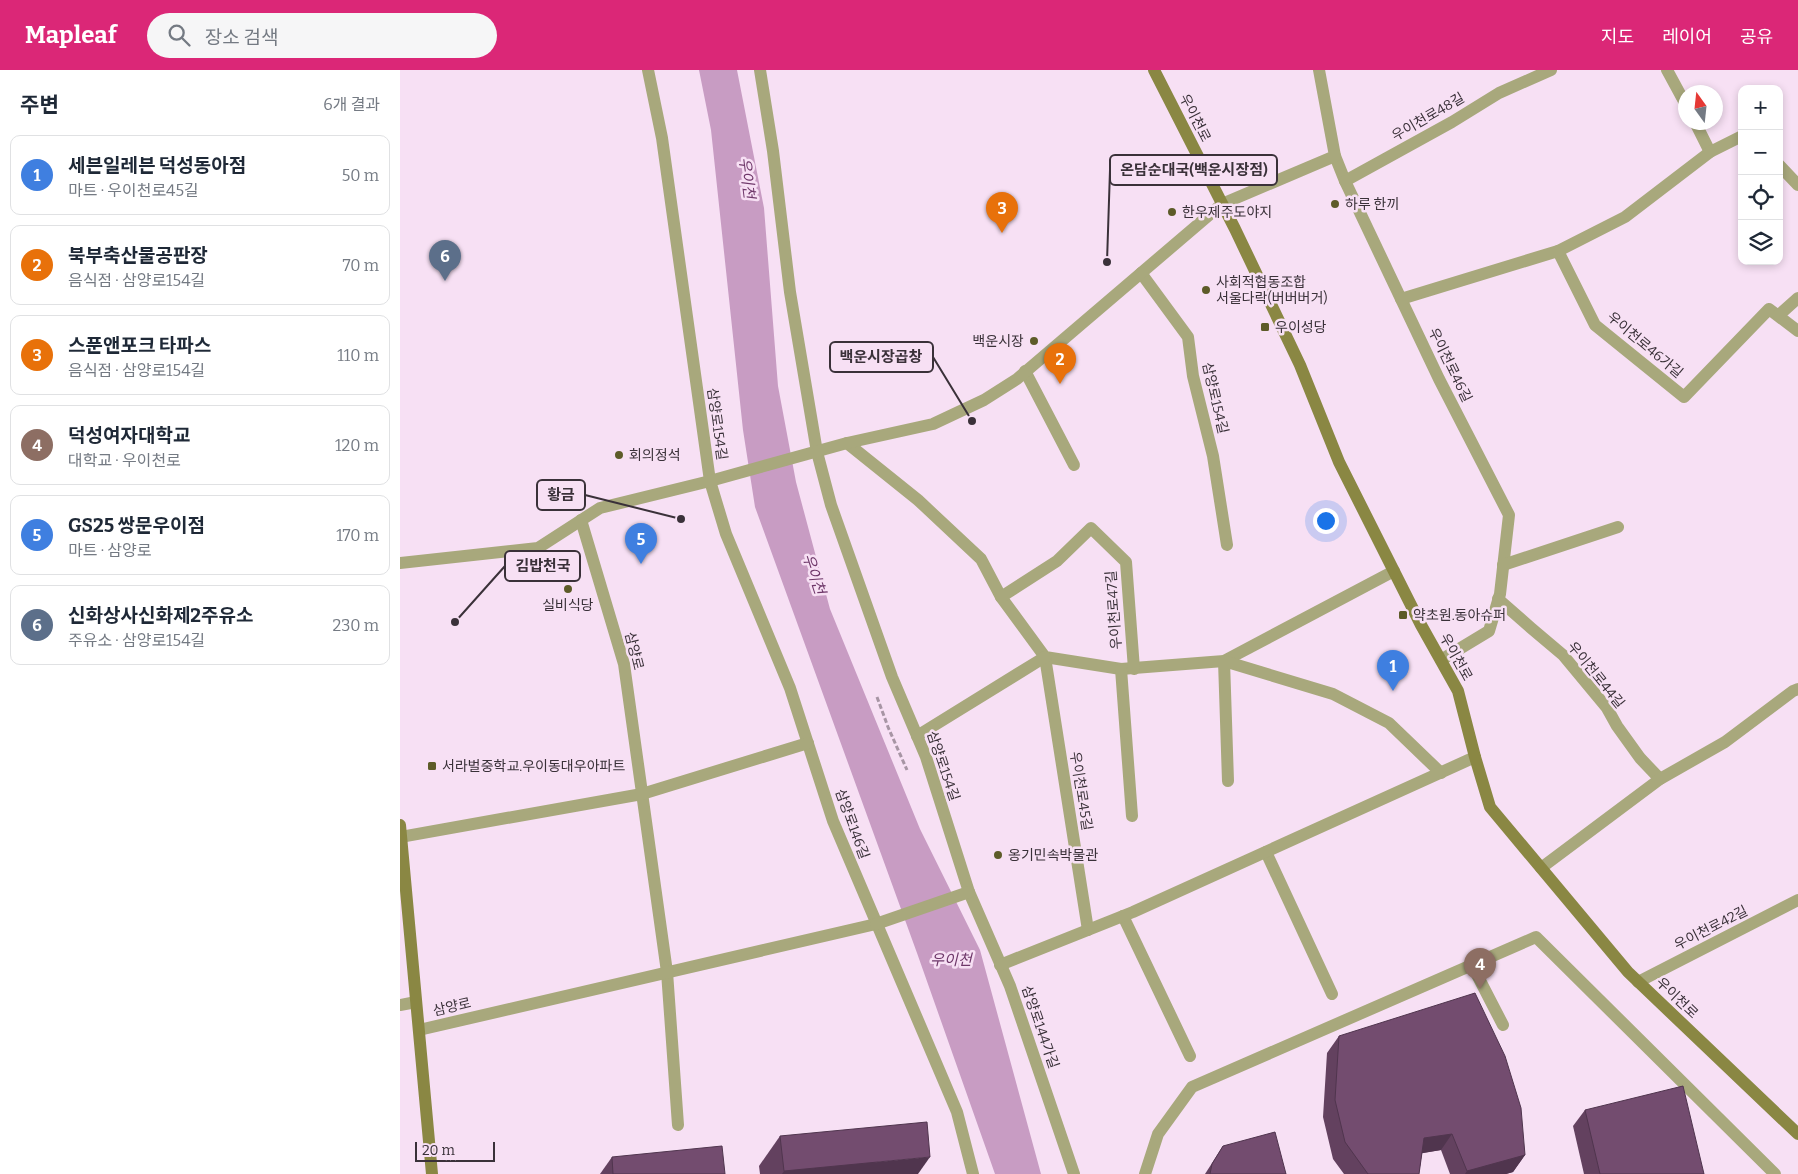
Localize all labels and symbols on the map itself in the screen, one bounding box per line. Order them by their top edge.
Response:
north arrow [1678,85,1723,130]
street label: 우이천로48길 [1389,89,1467,145]
street label: 우이천로 [1176,91,1214,145]
callout: 온담순대국(백운시장점) [1110,155,1277,185]
water label: 우이천 [736,156,759,202]
text: 온담순대국(백운시장점) [1120,161,1268,179]
pin: 3 [986,192,1018,233]
place label: 하루 한끼 [1345,196,1399,213]
marker: 하루 한끼 [1329,198,1341,210]
place label: 한우제주도야지 [1182,204,1272,221]
marker: 한우제주도야지 [1166,206,1178,218]
pin: 6 [429,240,461,281]
place label: 사회적협동조합 서울다락(버버버거) [1216,274,1328,307]
marker: 사회적협동조합 서울다락(버버버거) [1200,284,1212,296]
street label: 우이천로46가길 [1604,308,1686,382]
place label: 우이성당 [1275,319,1327,336]
marker: 우이성당 [1259,321,1271,333]
street label: 우이천로46길 [1425,325,1475,405]
place label: 백운시장 [972,333,1024,350]
marker: 백운시장 [1028,335,1040,347]
callout: 백운시장곱창 [830,342,933,372]
pin: 2 [1044,343,1076,384]
text: 백운시장곱창 [840,348,923,366]
street label: 삼양로154길 [1199,361,1231,435]
street label: 삼양로154길 [704,387,730,461]
place label: 회의정석 [629,447,681,464]
marker: 회의정석 [613,449,625,461]
callout: 황금 [537,480,585,510]
text: 황금 [547,486,575,504]
your location [1313,508,1339,534]
pin: 5 [625,523,657,564]
callout: 김밥천국 [505,551,580,581]
water label: 우이천 [799,552,830,599]
text: 김밥천국 [515,557,571,575]
street label: 우이천로47길 [1103,570,1125,650]
marker: 실비식당 [562,583,574,595]
place label: 실비식당 [542,597,594,614]
place label: 약초원.동아슈퍼 [1413,607,1506,624]
marker: 약초원.동아슈퍼 [1397,609,1409,621]
street label: 삼양로 [621,630,647,672]
street label: 우이천로 [1436,630,1476,684]
street label: 우이천로44길 [1564,638,1628,712]
pin: 1 [1377,650,1409,691]
street label: 삼양로154길 [923,729,963,803]
street label: 우이천로45길 [1066,750,1096,832]
place label: 서라벌중학교.우이동대우아파트 [442,758,625,775]
marker: 서라벌중학교.우이동대우아파트 [426,760,438,772]
street label: 삼양로146길 [831,787,873,861]
place label: 옹기민속박물관 [1008,847,1098,864]
marker: 옹기민속박물관 [992,849,1004,861]
street label: 우이천로42길 [1671,902,1751,954]
pin: 4 [1464,948,1496,989]
water label: 우이천 [930,951,974,969]
street label: 우이천로 [1653,974,1702,1022]
street label: 삼양로144가길 [1018,983,1062,1071]
street label: 삼양로 [431,994,473,1020]
scale bar [415,1139,495,1162]

